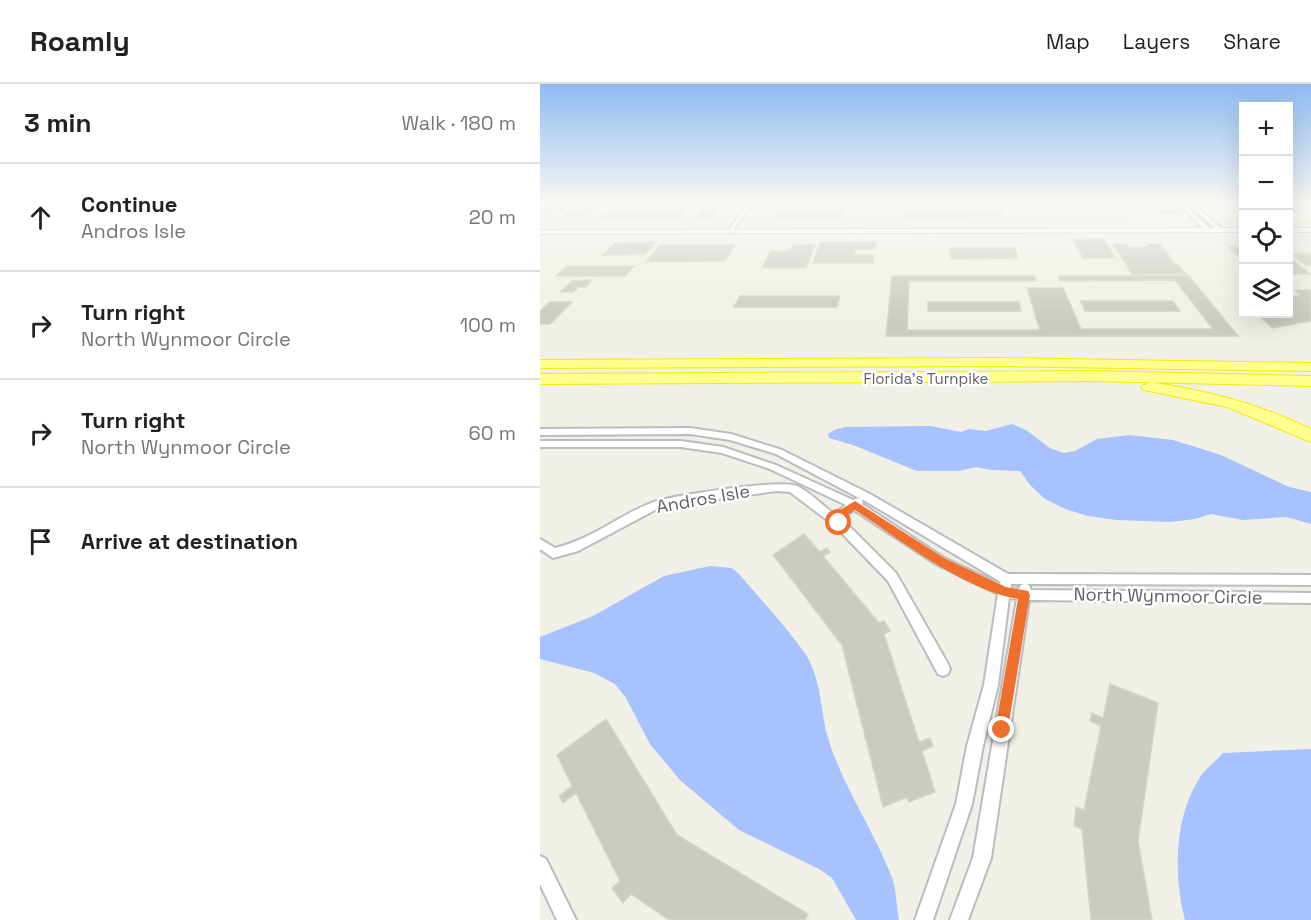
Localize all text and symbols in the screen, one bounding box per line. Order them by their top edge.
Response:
text: Roamly [30,23,130,59]
text: Map [1046,28,1090,55]
text: Layers [1123,28,1190,55]
text: Share [1223,28,1281,55]
map controls [1239,102,1293,318]
button: + [1239,102,1293,156]
text: 3 min [24,106,92,140]
text: Walk · 180 m [402,110,516,136]
button: − [1239,156,1293,210]
text: Continue [81,190,177,218]
icon: ahead [24,201,57,234]
text: 20 m [469,204,516,230]
button: locate [1239,210,1293,264]
text: Andros Isle [81,218,186,244]
button: layers [1239,264,1293,318]
text: Turn right [81,298,186,326]
icon: right [24,309,57,342]
text: 100 m [460,312,516,338]
text: North Wynmoor Circle [81,326,291,352]
street label: Florida's Turnpike [864,369,989,388]
text: Turn right [81,406,186,434]
icon: right [24,417,57,450]
text: 60 m [469,420,516,446]
text: North Wynmoor Circle [81,434,291,460]
street label: Andros Isle [654,479,751,518]
route start [825,509,851,535]
icon: arrive [24,525,57,558]
text: Arrive at destination [81,527,298,555]
street label: North Wynmoor Circle [1073,582,1263,609]
route end [988,716,1014,742]

